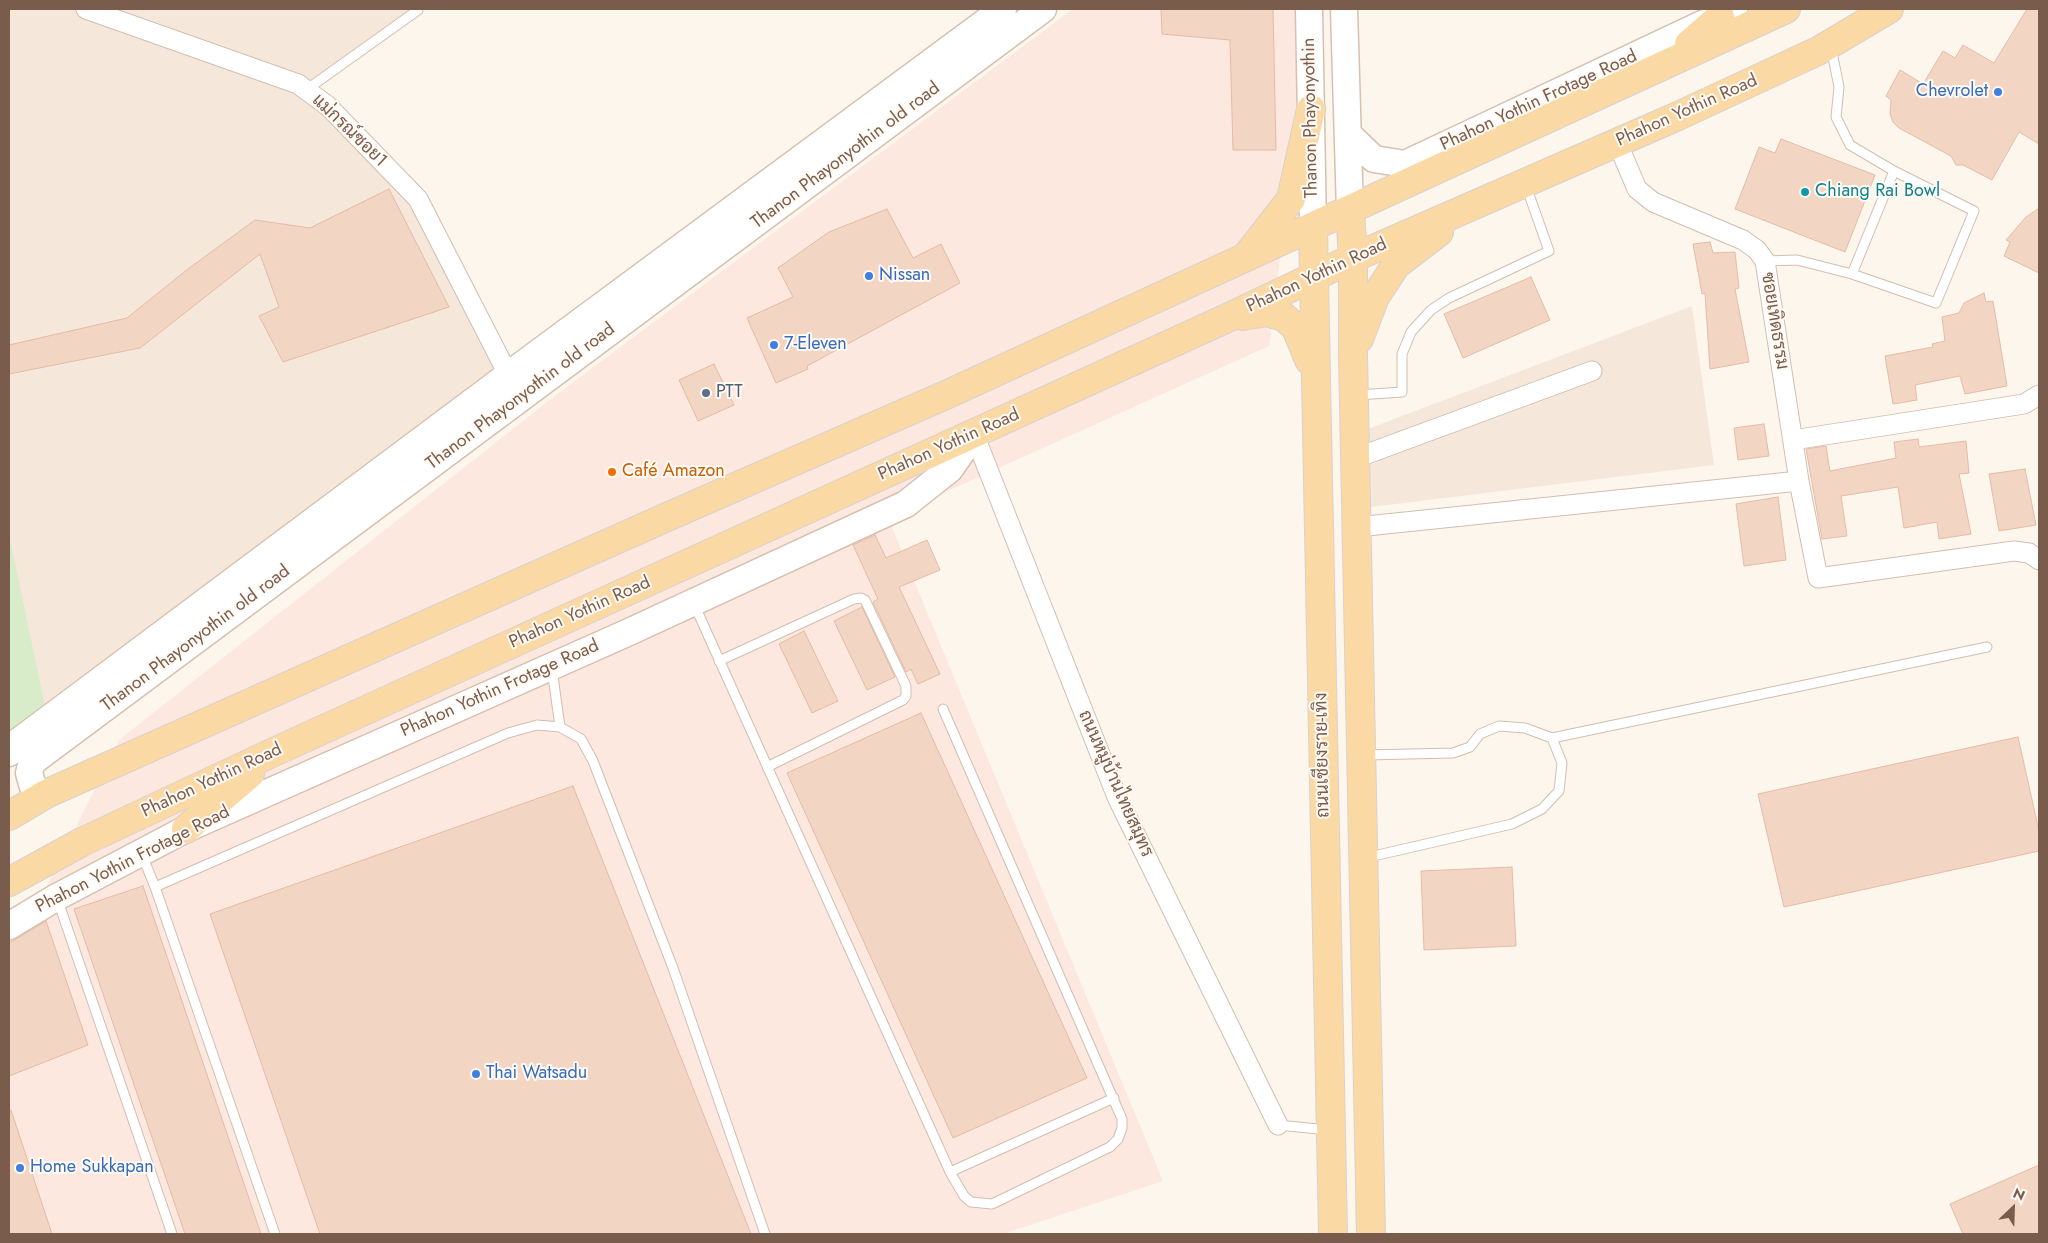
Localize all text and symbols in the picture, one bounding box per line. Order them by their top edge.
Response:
street label: Thanon Phayonyothin [1299,37,1323,199]
street label: Phahon Yothin Frotage Road [1437,46,1641,156]
street label: Phahon Yothin Road [1613,70,1761,152]
street label: Thanon Phayonyothin old road [748,78,944,234]
place label: Chevrolet [1916,81,1988,103]
marker: Chevrolet [1992,86,2004,98]
street label: แม่กรณ์ซอย1 [307,90,391,172]
place label: Chiang Rai Bowl [1815,181,1940,203]
marker: Chiang Rai Bowl [1799,186,1811,198]
street label: Phahon Yothin Road [1243,234,1391,318]
place label: Nissan [879,265,930,287]
marker: Nissan [863,270,875,282]
street label: ซอยเทิดธรรม [1756,271,1792,371]
street label: Thanon Phayonyothin old road [423,319,619,475]
place label: 7-Eleven [784,334,847,356]
marker: 7-Eleven [768,339,780,351]
place label: PTT [716,382,743,404]
marker: PTT [700,387,712,399]
street label: Phahon Yothin Road [875,404,1023,486]
place label: Café Amazon [622,461,725,483]
marker: Café Amazon [606,466,618,478]
street label: Thanon Phayonyothin old road [98,561,294,717]
street label: Phahon Yothin Road [506,572,654,654]
street label: Phahon Yothin Frotage Road [398,635,602,743]
street label: ถนนเชียงราย-เทิง [1311,692,1335,818]
street label: ถนนหมู่บ้านไทยสมุทร [1073,707,1157,861]
street label: Phahon Yothin Road [138,739,286,823]
street label: Phahon Yothin Frotage Road [32,802,234,918]
place label: Thai Watsadu [486,1063,587,1085]
marker: Thai Watsadu [470,1068,482,1080]
place label: Home Sukkapan [30,1157,154,1179]
marker: Home Sukkapan [14,1162,26,1174]
north arrow [1988,1183,2038,1233]
text: N [2010,1183,2028,1206]

